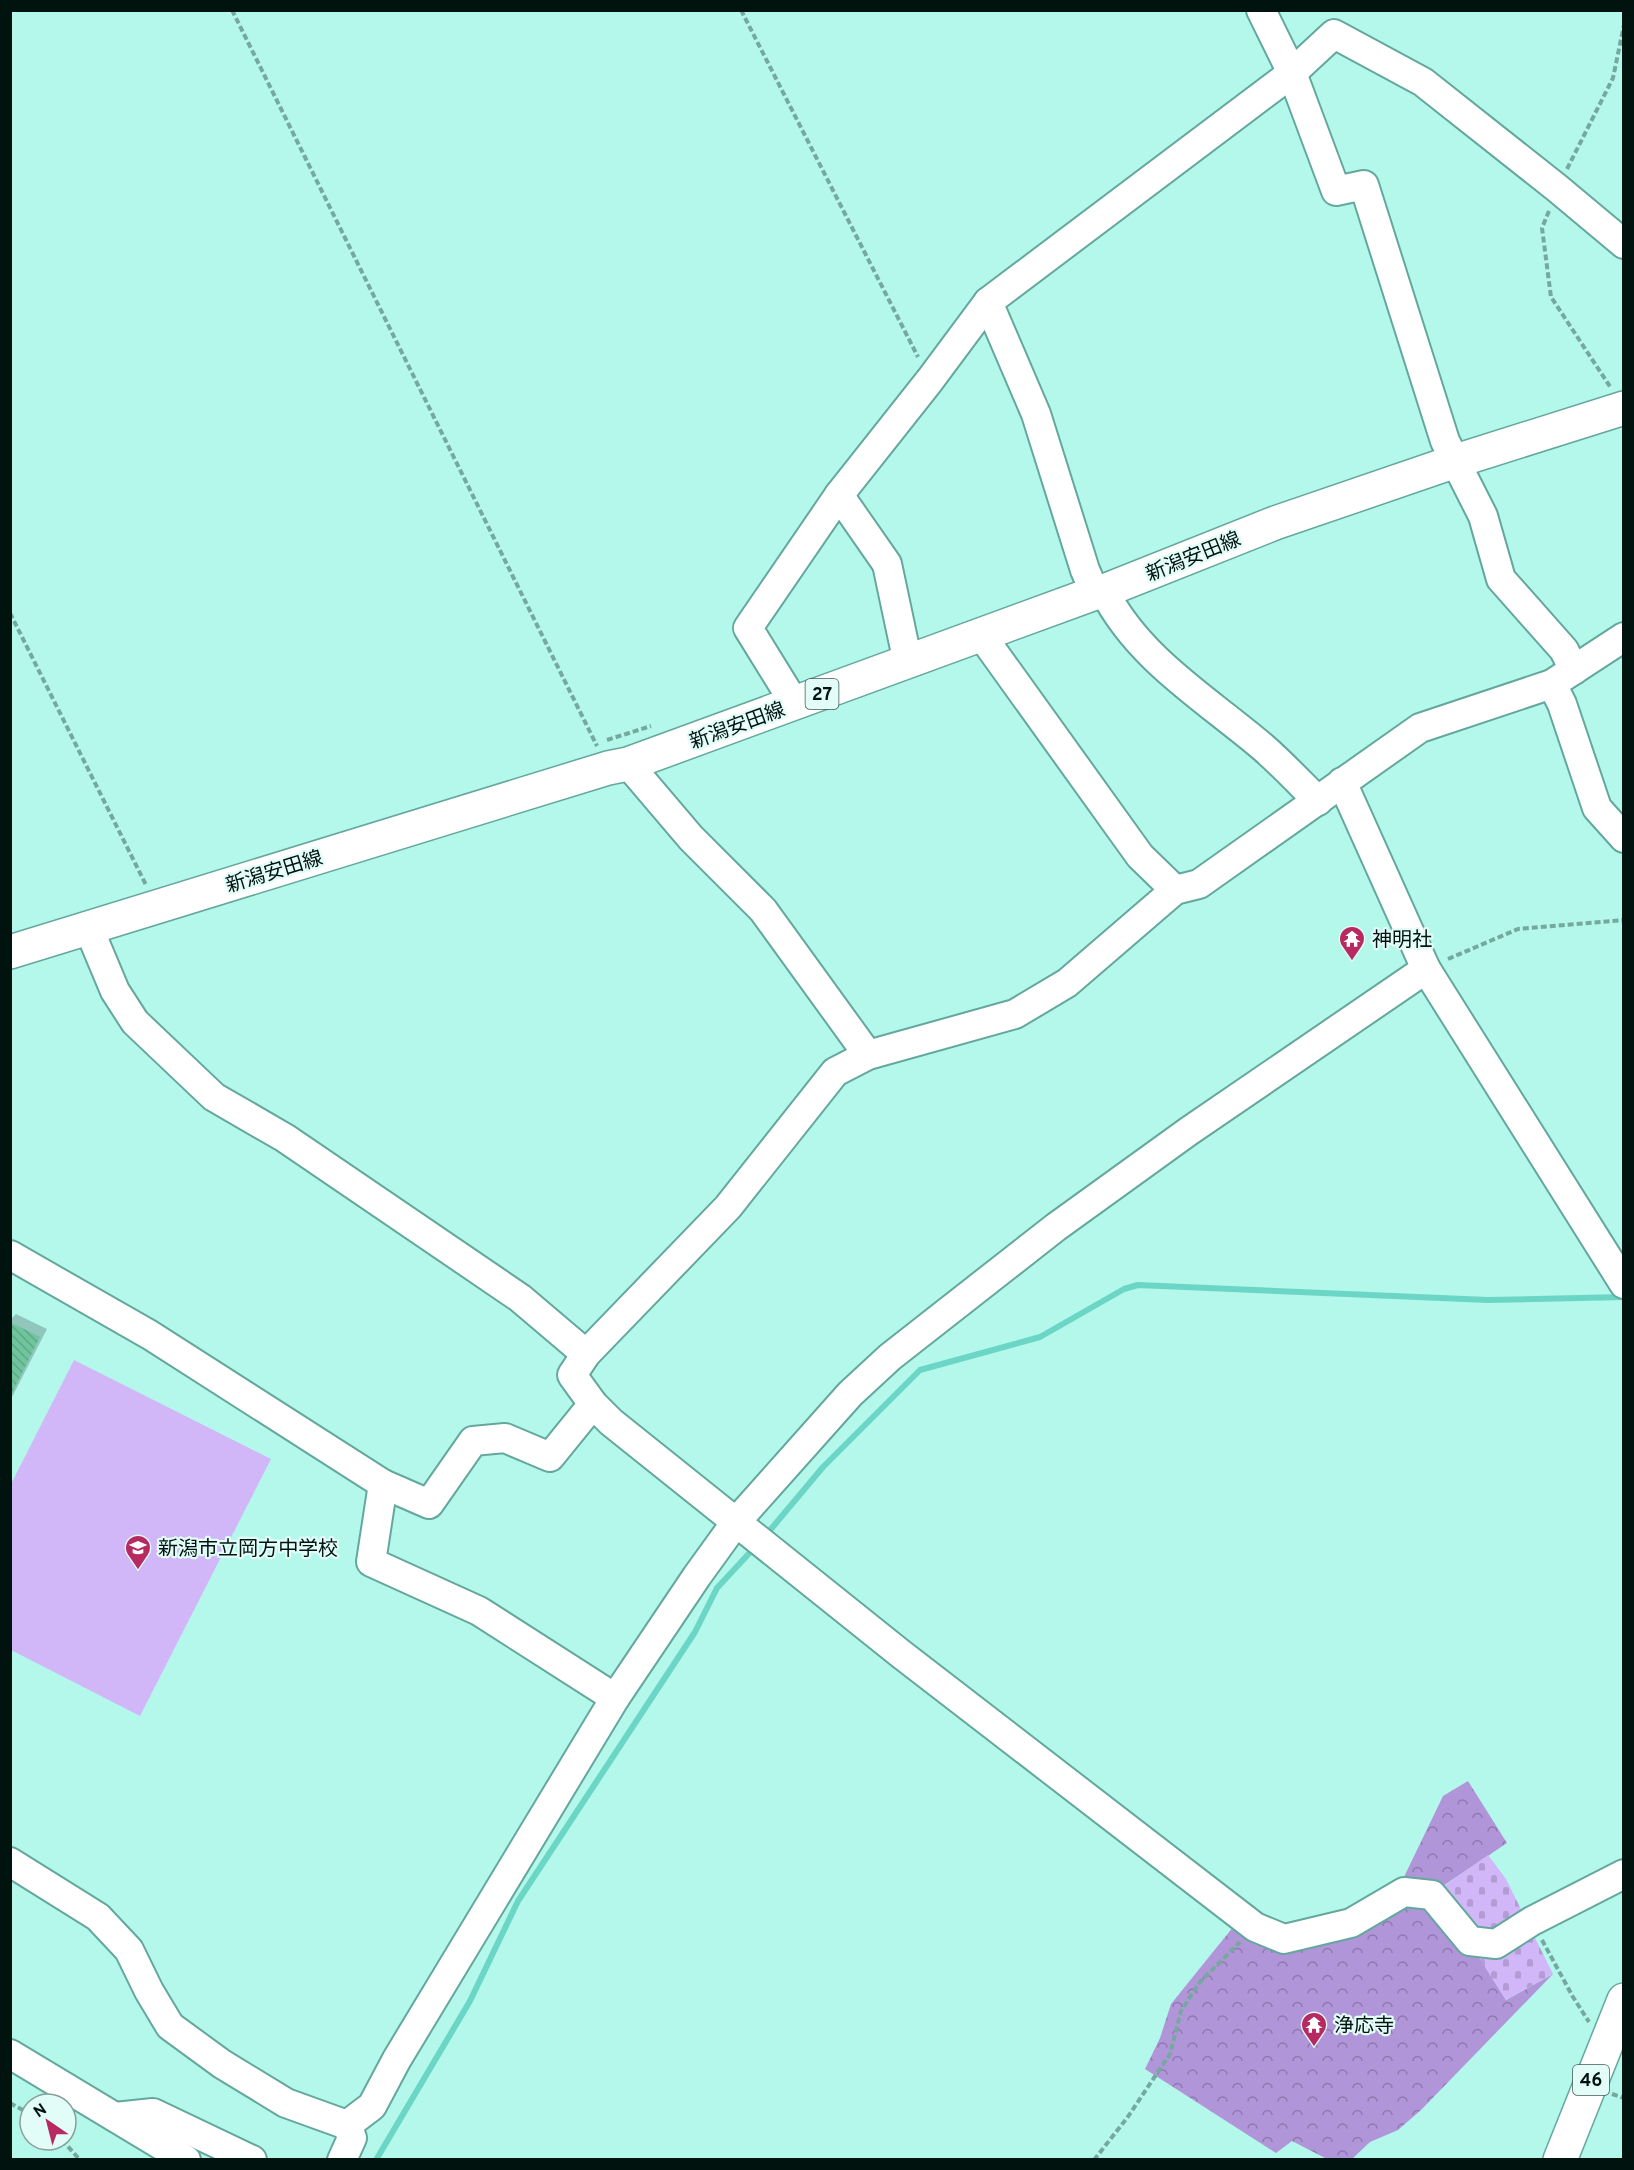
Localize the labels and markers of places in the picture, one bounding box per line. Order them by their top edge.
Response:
temple icon: 神明社 [1337,924,1367,962]
place label: 神明社 [1372,928,1432,954]
school or university icon: 新潟市立岡方中学校 [123,1533,153,1571]
place label: 新潟市立岡方中学校 [158,1537,338,1563]
temple icon: 浄応寺 [1299,2010,1329,2048]
place label: 浄応寺 [1334,2014,1394,2040]

